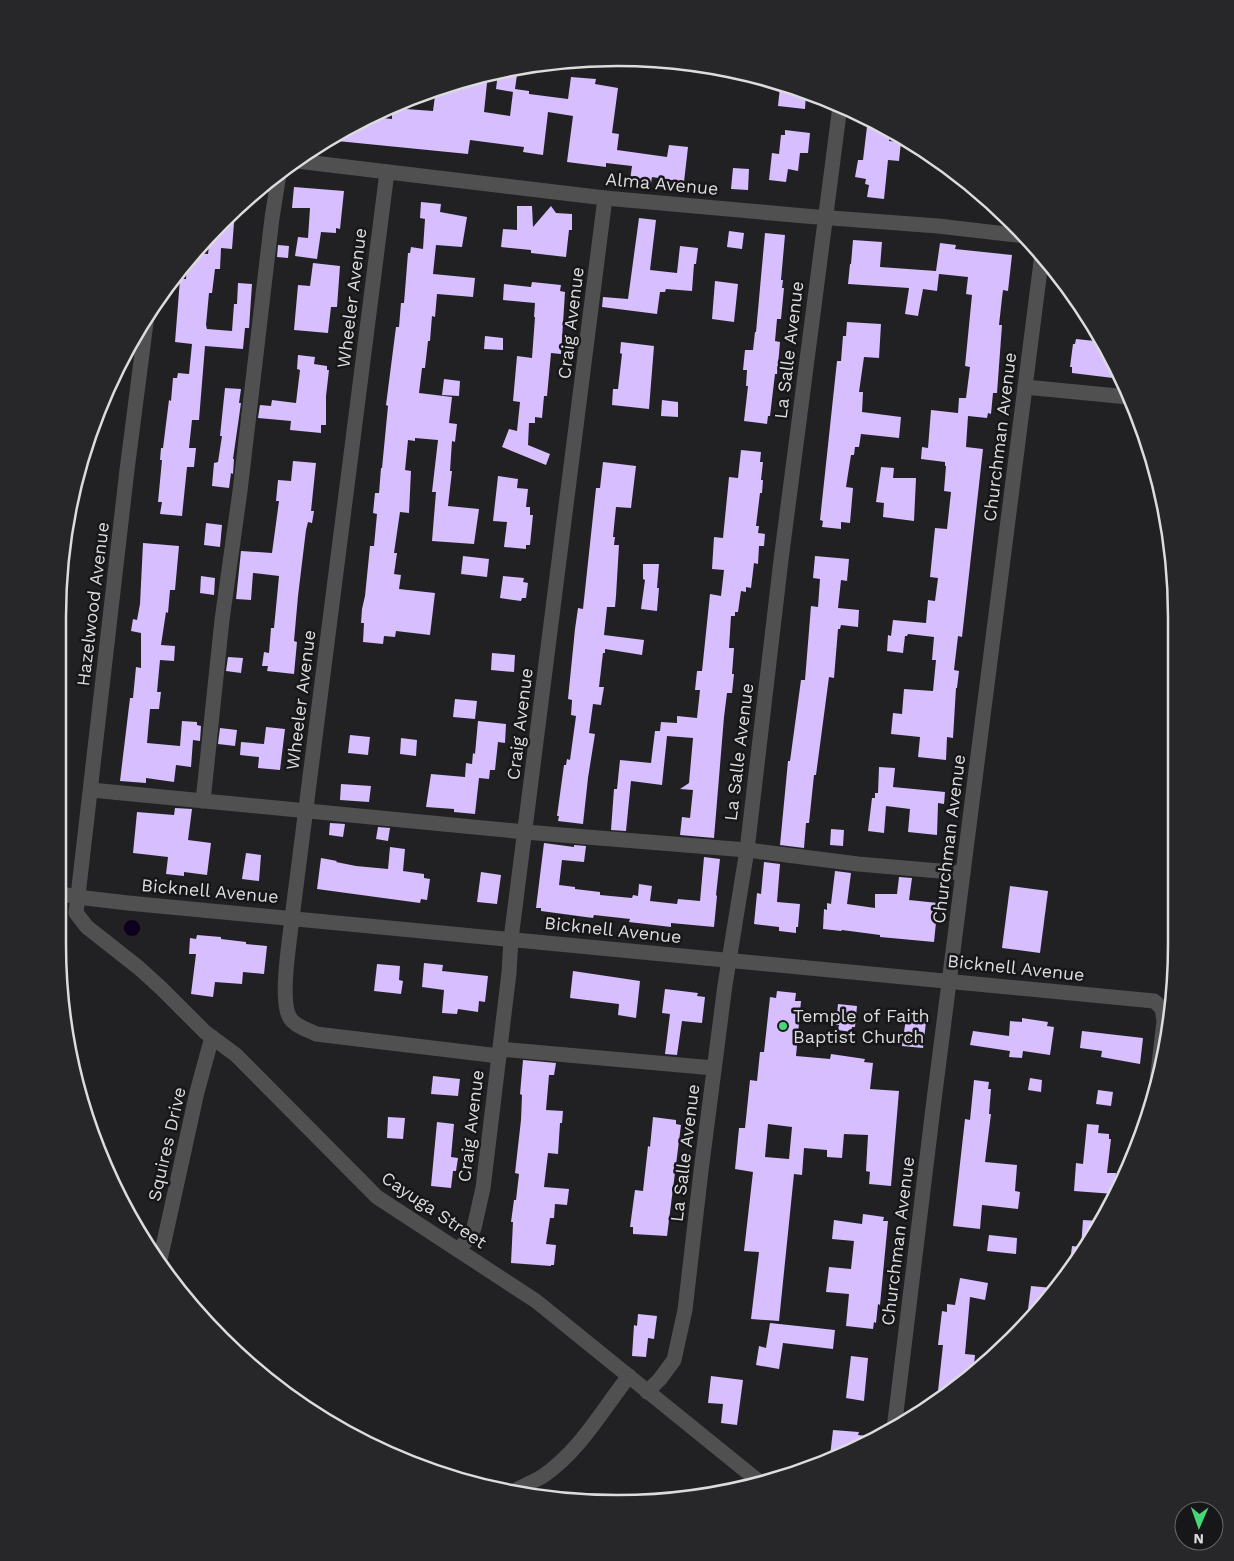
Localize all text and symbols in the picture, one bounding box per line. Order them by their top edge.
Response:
street label: Alma Avenue [605,168,719,199]
street label: Wheeler Avenue [332,227,371,369]
street label: Craig Avenue [553,266,588,380]
street label: La Salle Avenue [770,280,807,420]
street label: Churchman Avenue [979,351,1020,523]
street label: Hazelwood Avenue [72,521,113,687]
street label: Wheeler Avenue [281,629,320,771]
street label: Craig Avenue [502,667,537,781]
street label: La Salle Avenue [720,682,757,822]
street label: Churchman Avenue [928,753,969,925]
street label: Bicknell Avenue [140,874,280,907]
street label: Bicknell Avenue [543,912,683,947]
street label: Bicknell Avenue [946,950,1086,985]
place label: Temple of Faith Baptist Church [793,1005,930,1047]
marker: Temple of Faith Baptist Church [777,1020,789,1032]
street label: Craig Avenue [453,1069,488,1183]
street label: La Salle Avenue [666,1083,703,1223]
street label: Squires Drive [143,1085,190,1203]
street label: Churchman Avenue [877,1155,918,1327]
street label: Cayuga Street [378,1167,491,1253]
north arrow [1174,1501,1224,1551]
text: N [1193,1531,1204,1547]

